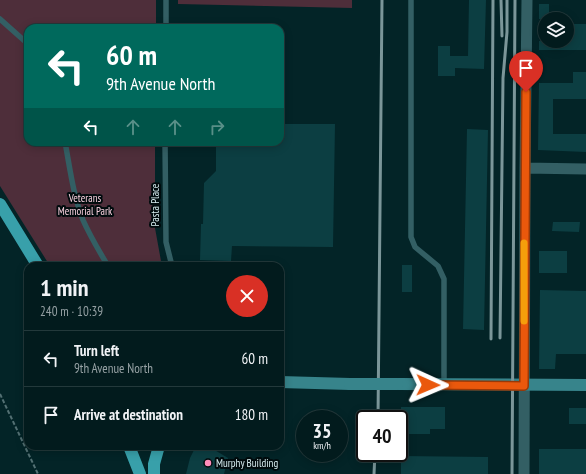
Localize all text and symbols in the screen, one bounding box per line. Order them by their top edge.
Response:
map controls [538,12,574,48]
button: layers [538,12,574,48]
text: 60 m [106,36,157,73]
icon: left [40,40,92,92]
pin [509,51,543,92]
icon: arrive [515,57,537,79]
text: 9th Avenue North [106,72,215,95]
icon: left [80,116,102,138]
icon: ahead [122,116,144,138]
icon: ahead [164,116,186,138]
icon: right [206,116,228,138]
street label: Pasta Place [148,183,162,226]
park label: Veterans Memorial Park [58,191,113,218]
text: 1 min [40,272,88,303]
button: close [226,275,268,317]
text: 240 m · 10:39 [40,303,103,320]
text: Turn left [74,341,119,360]
icon: left [40,348,62,370]
text: 60 m [242,349,268,368]
text: 9th Avenue North [74,360,153,377]
position arrow [407,364,449,406]
icon: arrive [40,404,62,426]
text: Arrive at destination [74,405,183,424]
text: 180 m [235,405,268,424]
speed limit sign: 40 [356,410,408,462]
text: 35 [312,418,332,444]
text: km/h [313,439,331,452]
place label: Murphy Building [216,456,278,470]
marker: Murphy Building [203,458,213,468]

